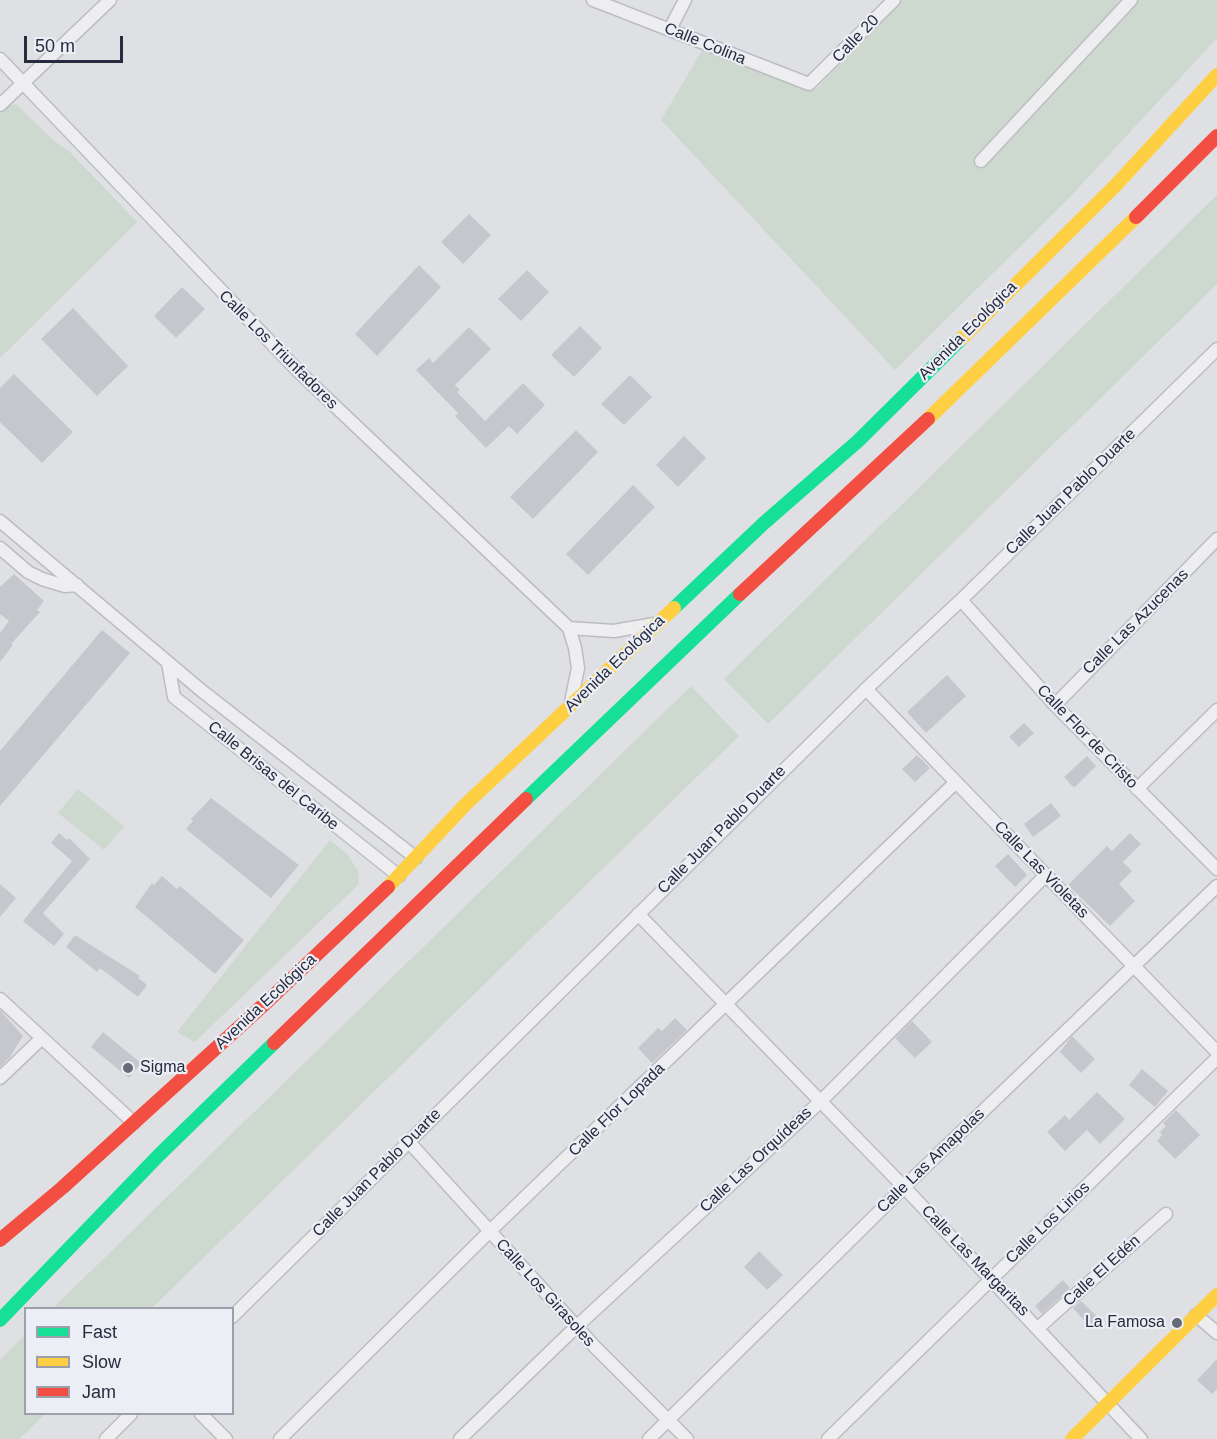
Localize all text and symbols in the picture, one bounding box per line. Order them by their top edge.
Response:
street label: Calle 20 [829,11,883,67]
street label: Calle Colina [661,19,749,69]
scale bar [27,24,126,62]
text: 50 m [35,36,75,56]
street label: Avenida Ecológica [915,278,1021,384]
street label: Calle Los Triunfadores [215,287,341,413]
street label: Calle Juan Pablo Duarte [1002,425,1140,559]
street label: Calle Las Azucenas [1079,565,1193,679]
street label: Avenida Ecológica [561,611,669,717]
street label: Calle Flor de Cristo [1033,681,1141,793]
street label: Calle Brisas del Caribe [204,717,342,835]
street label: Calle Juan Pablo Duarte [654,762,790,898]
street label: Calle Las Violetas [990,817,1092,923]
street label: Avenida Ecológica [211,950,321,1054]
place label: Sigma [140,1058,185,1078]
street label: Calle Flor Lopada [565,1059,669,1161]
marker: Sigma [121,1061,135,1075]
street label: Calle Las Orquídeas [696,1103,816,1217]
street label: Calle Juan Pablo Duarte [309,1105,445,1241]
street label: Calle Las Amapolas [873,1105,989,1217]
street label: Calle Los Lirios [1002,1178,1094,1268]
street label: Calle Las Margaritas [917,1202,1033,1320]
street label: Calle El Edén [1060,1231,1144,1311]
street label: Calle Los Girasoles [491,1235,599,1351]
legend [24,1307,234,1415]
place label: La Famosa [1085,1313,1165,1333]
marker: La Famosa [1170,1316,1184,1330]
text: Fast [82,1322,117,1342]
text: Slow [82,1352,121,1372]
text: Jam [82,1382,116,1402]

